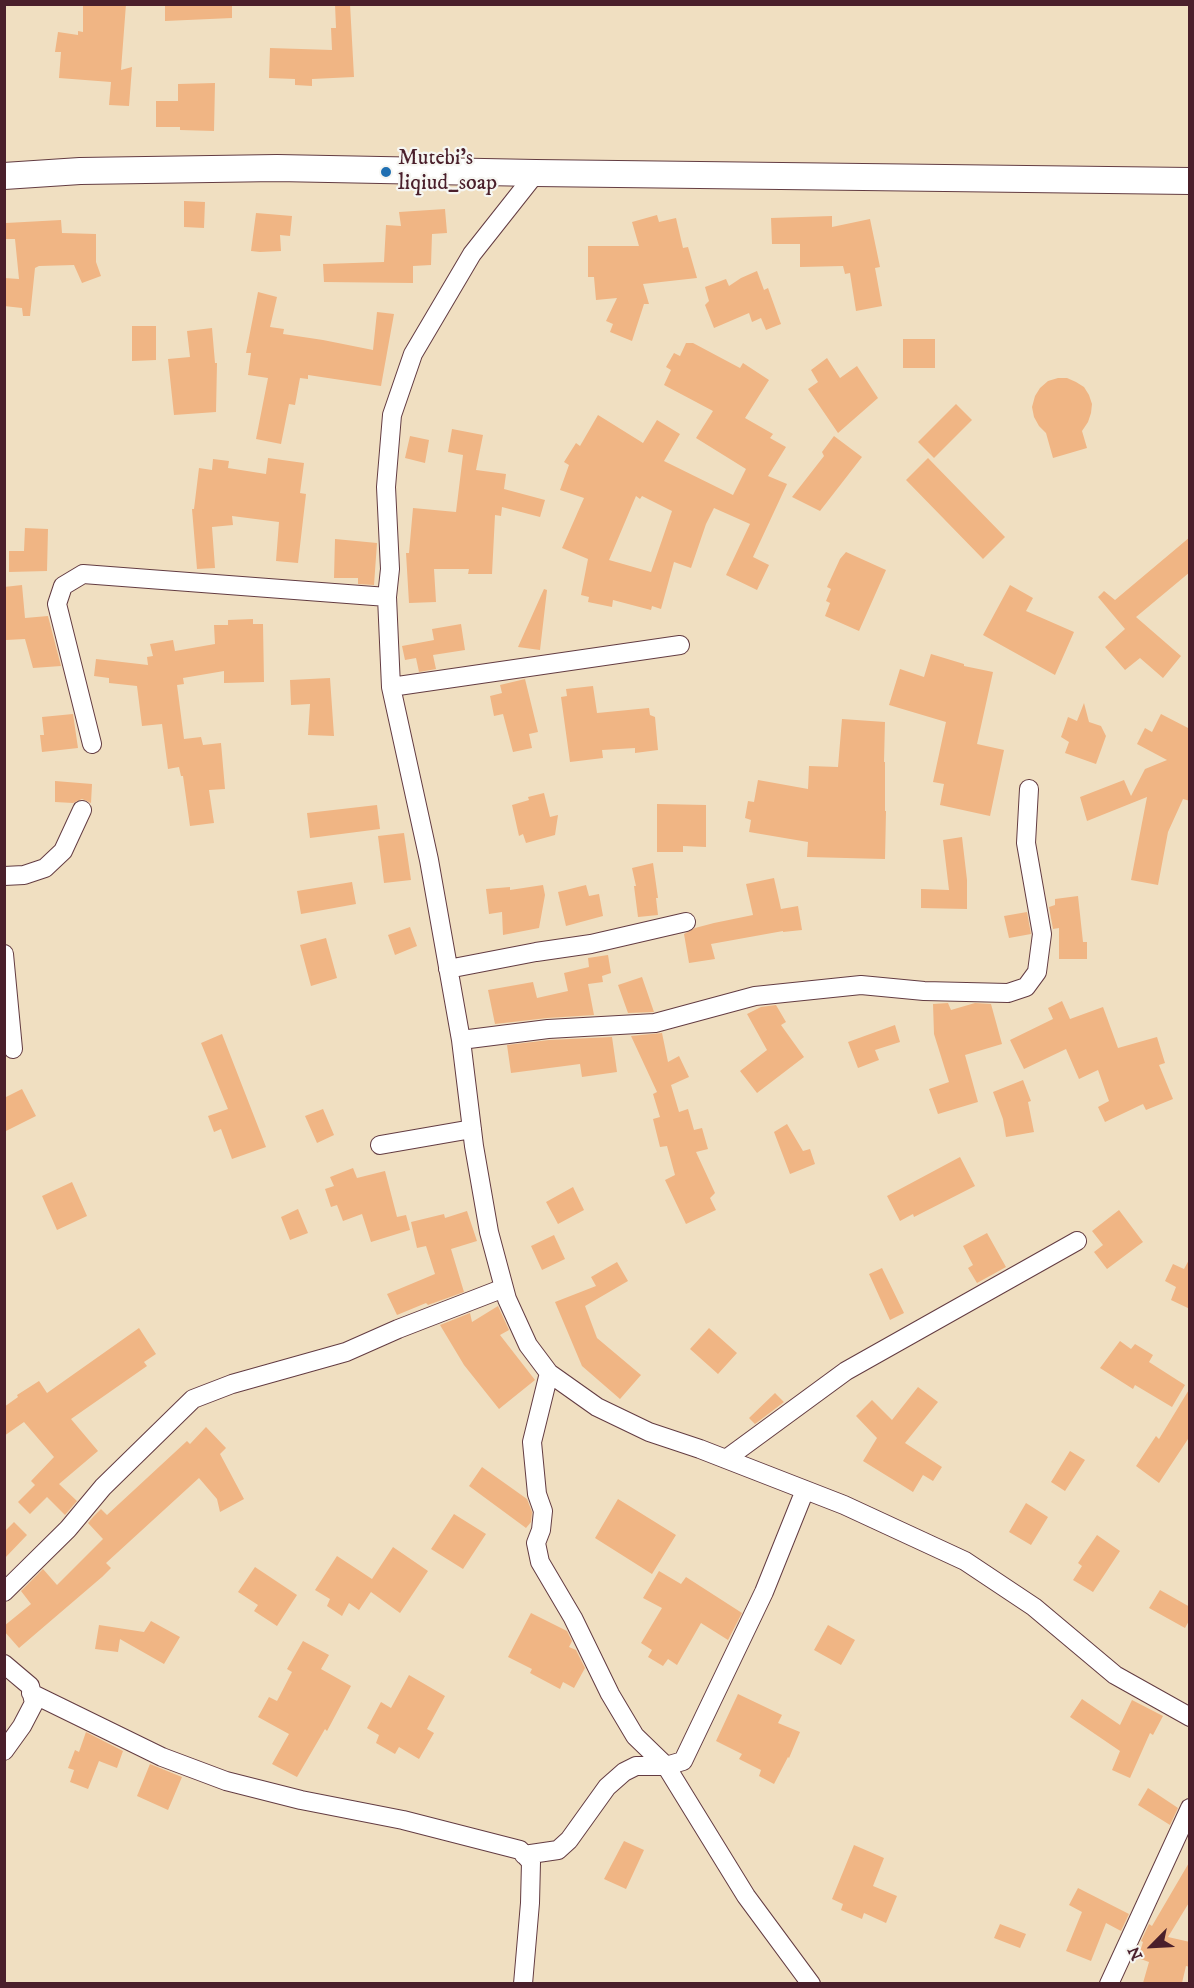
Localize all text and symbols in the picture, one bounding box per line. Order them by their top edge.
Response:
place label: Mutebi's liqiud_soap [398,146,497,198]
marker: Mutebi's liqiud_soap [379,165,393,179]
north arrow [1122,1916,1182,1976]
text: N [1124,1943,1147,1963]

